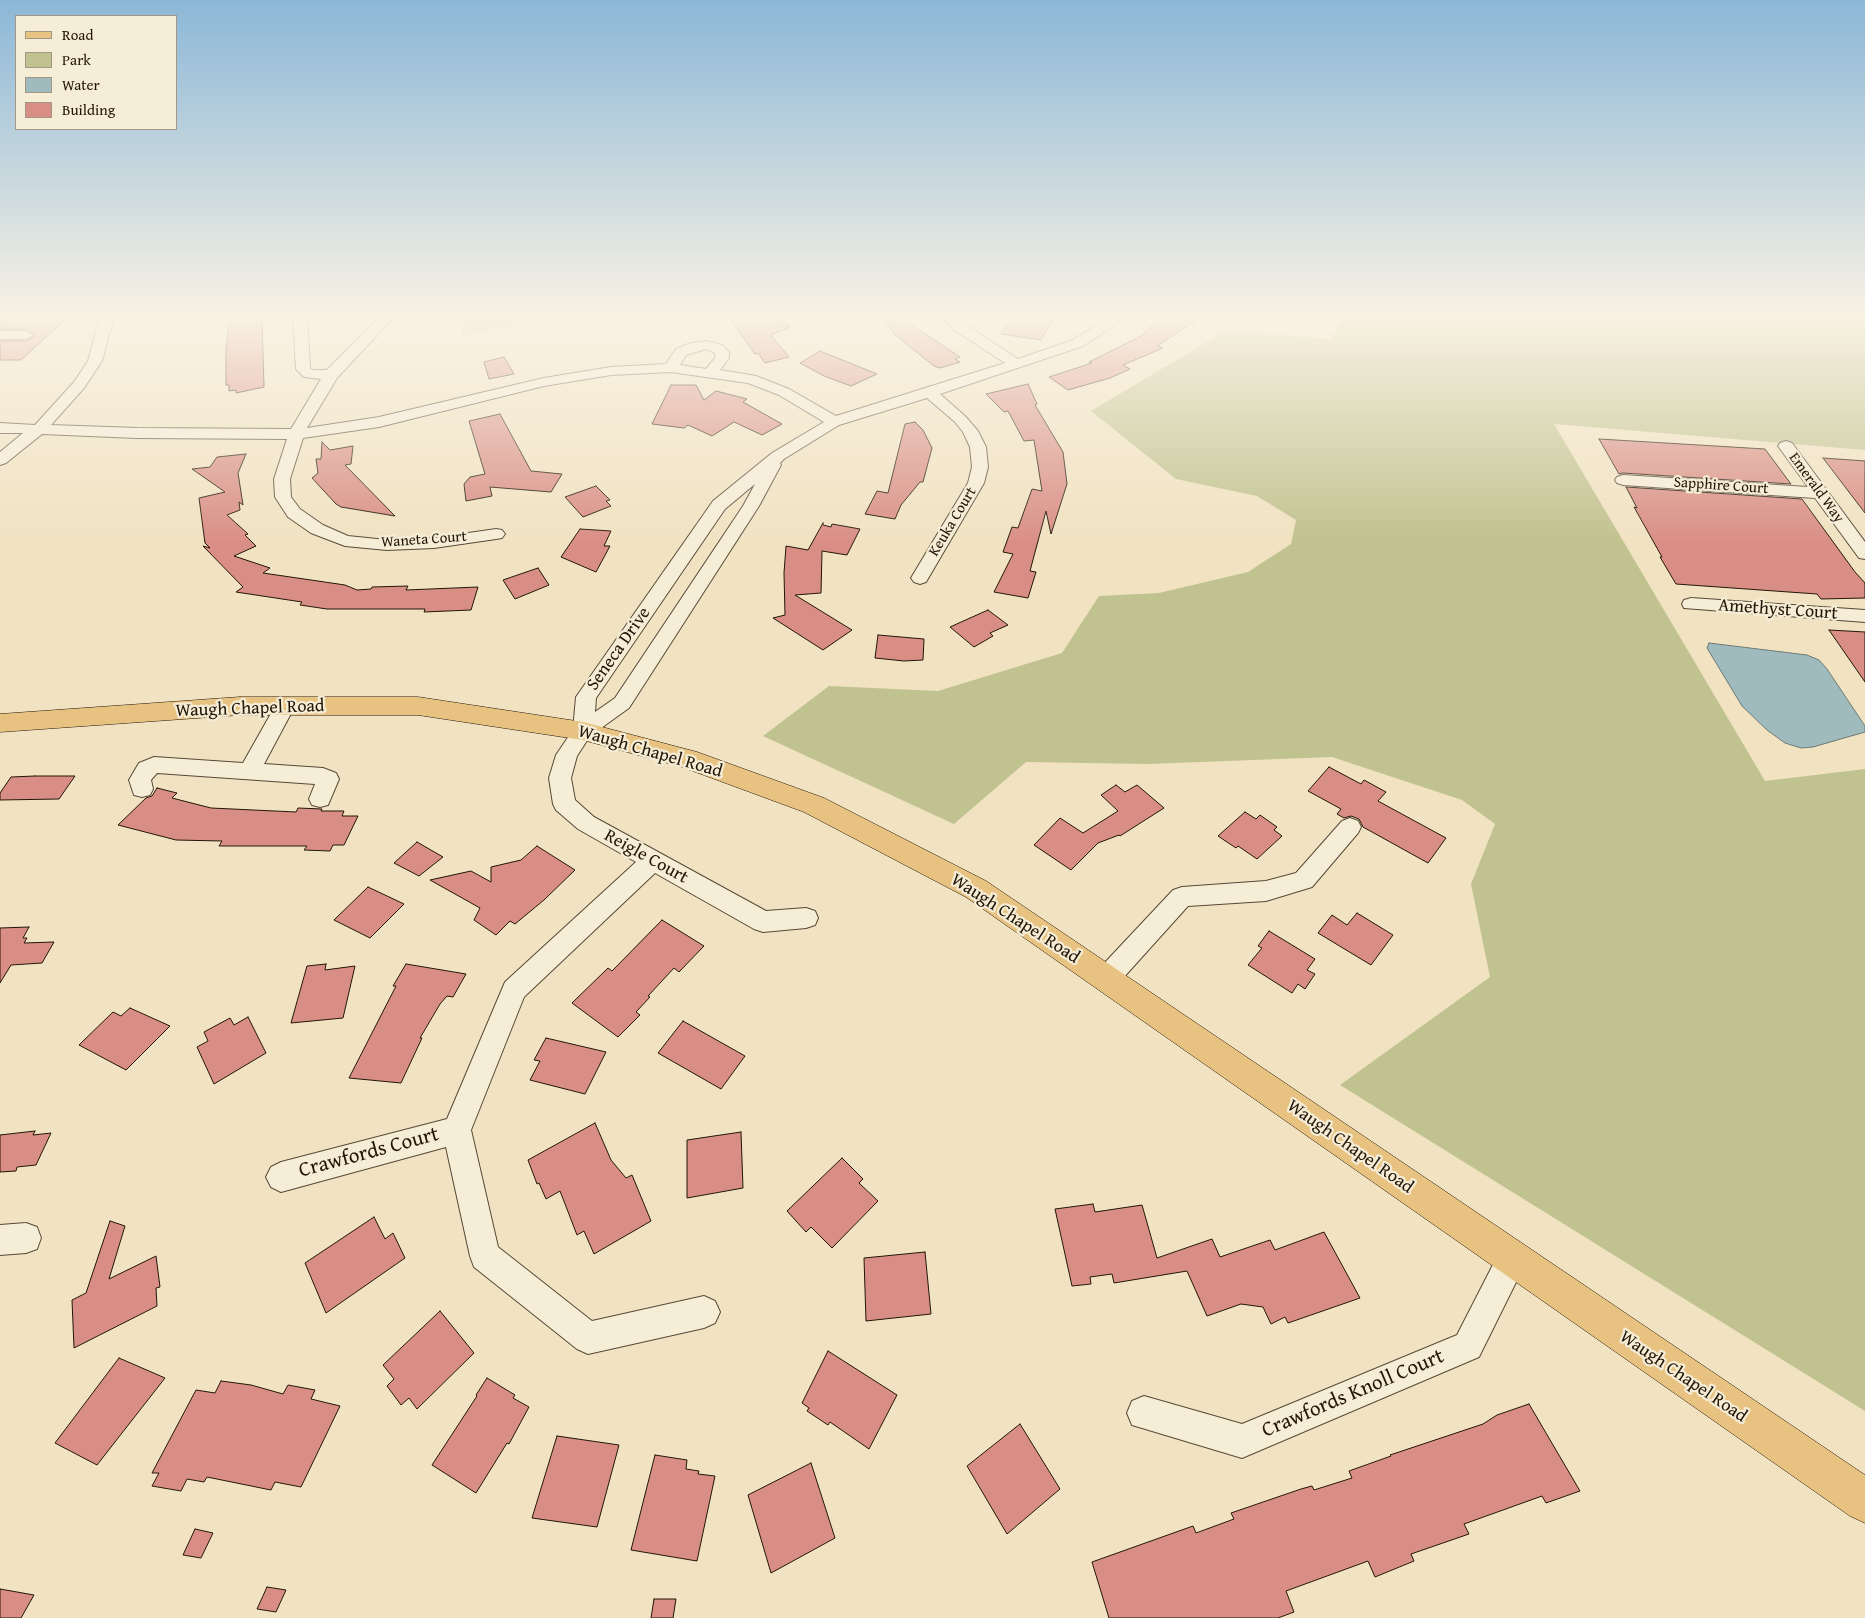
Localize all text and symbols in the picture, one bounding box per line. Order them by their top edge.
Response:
legend [15,15,178,130]
text: Road [62,24,93,45]
text: Park [62,49,91,70]
text: Water [62,74,100,95]
text: Building [62,99,115,120]
street label: Emerald Way [1785,449,1847,527]
street label: Sapphire Court [1673,474,1769,498]
street label: Keuka Court [925,484,981,560]
street label: Waneta Court [381,528,467,552]
street label: Amethyst Court [1718,595,1838,625]
street label: Seneca Drive [582,603,656,695]
street label: Waugh Chapel Road [175,696,325,722]
street label: Waugh Chapel Road [575,721,725,783]
street label: Reigle Court [600,825,692,889]
street label: Waugh Chapel Road [947,869,1083,969]
street label: Waugh Chapel Road [1283,1095,1417,1199]
street label: Crawfords Court [296,1122,442,1184]
street label: Waugh Chapel Road [1615,1326,1751,1428]
street label: Crawfords Knoll Court [1258,1344,1448,1444]

